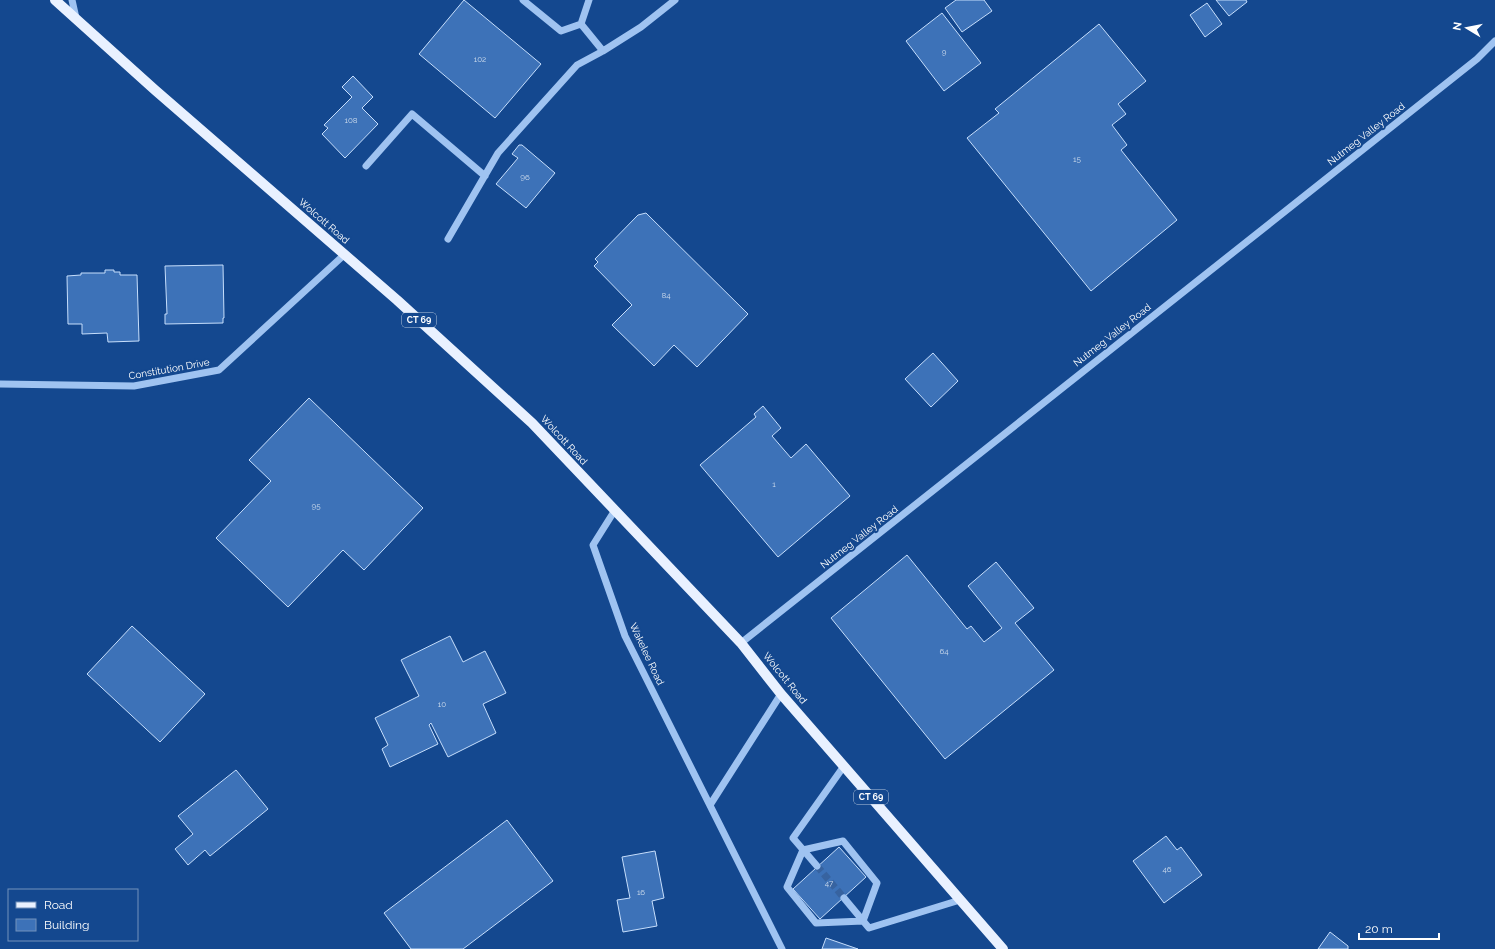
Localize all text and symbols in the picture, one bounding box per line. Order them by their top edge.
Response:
north arrow [1447,8,1487,48]
text: N [1451,21,1465,32]
house number: 9 [942,47,947,57]
house number: 102 [474,54,486,64]
street label: Nutmeg Valley Road [1325,100,1407,168]
house number: 108 [344,115,358,125]
house number: 15 [1073,154,1082,164]
house number: 96 [520,172,530,182]
street label: Wolcott Road [297,196,351,246]
house number: 84 [661,290,671,300]
street label: Nutmeg Valley Road [1071,301,1153,369]
road number: CT 69 [402,313,436,327]
street label: Constitution Drive [128,356,210,382]
street label: Wolcott Road [538,413,590,467]
house number: 1 [772,479,776,489]
house number: 95 [311,501,321,511]
street label: Nutmeg Valley Road [818,503,900,571]
street label: Wakelee Road [628,621,666,687]
house number: 64 [939,646,949,656]
street label: Wolcott Road [761,650,809,706]
house number: 10 [438,699,446,709]
road number: CT 69 [854,790,888,804]
house number: 46 [1162,864,1172,874]
house number: 47 [825,878,834,888]
house number: 16 [637,887,645,897]
legend [8,889,138,941]
text: Road [44,898,73,912]
scale bar [1359,915,1439,941]
text: Building [44,918,90,932]
text: 20 m [1365,922,1393,936]

